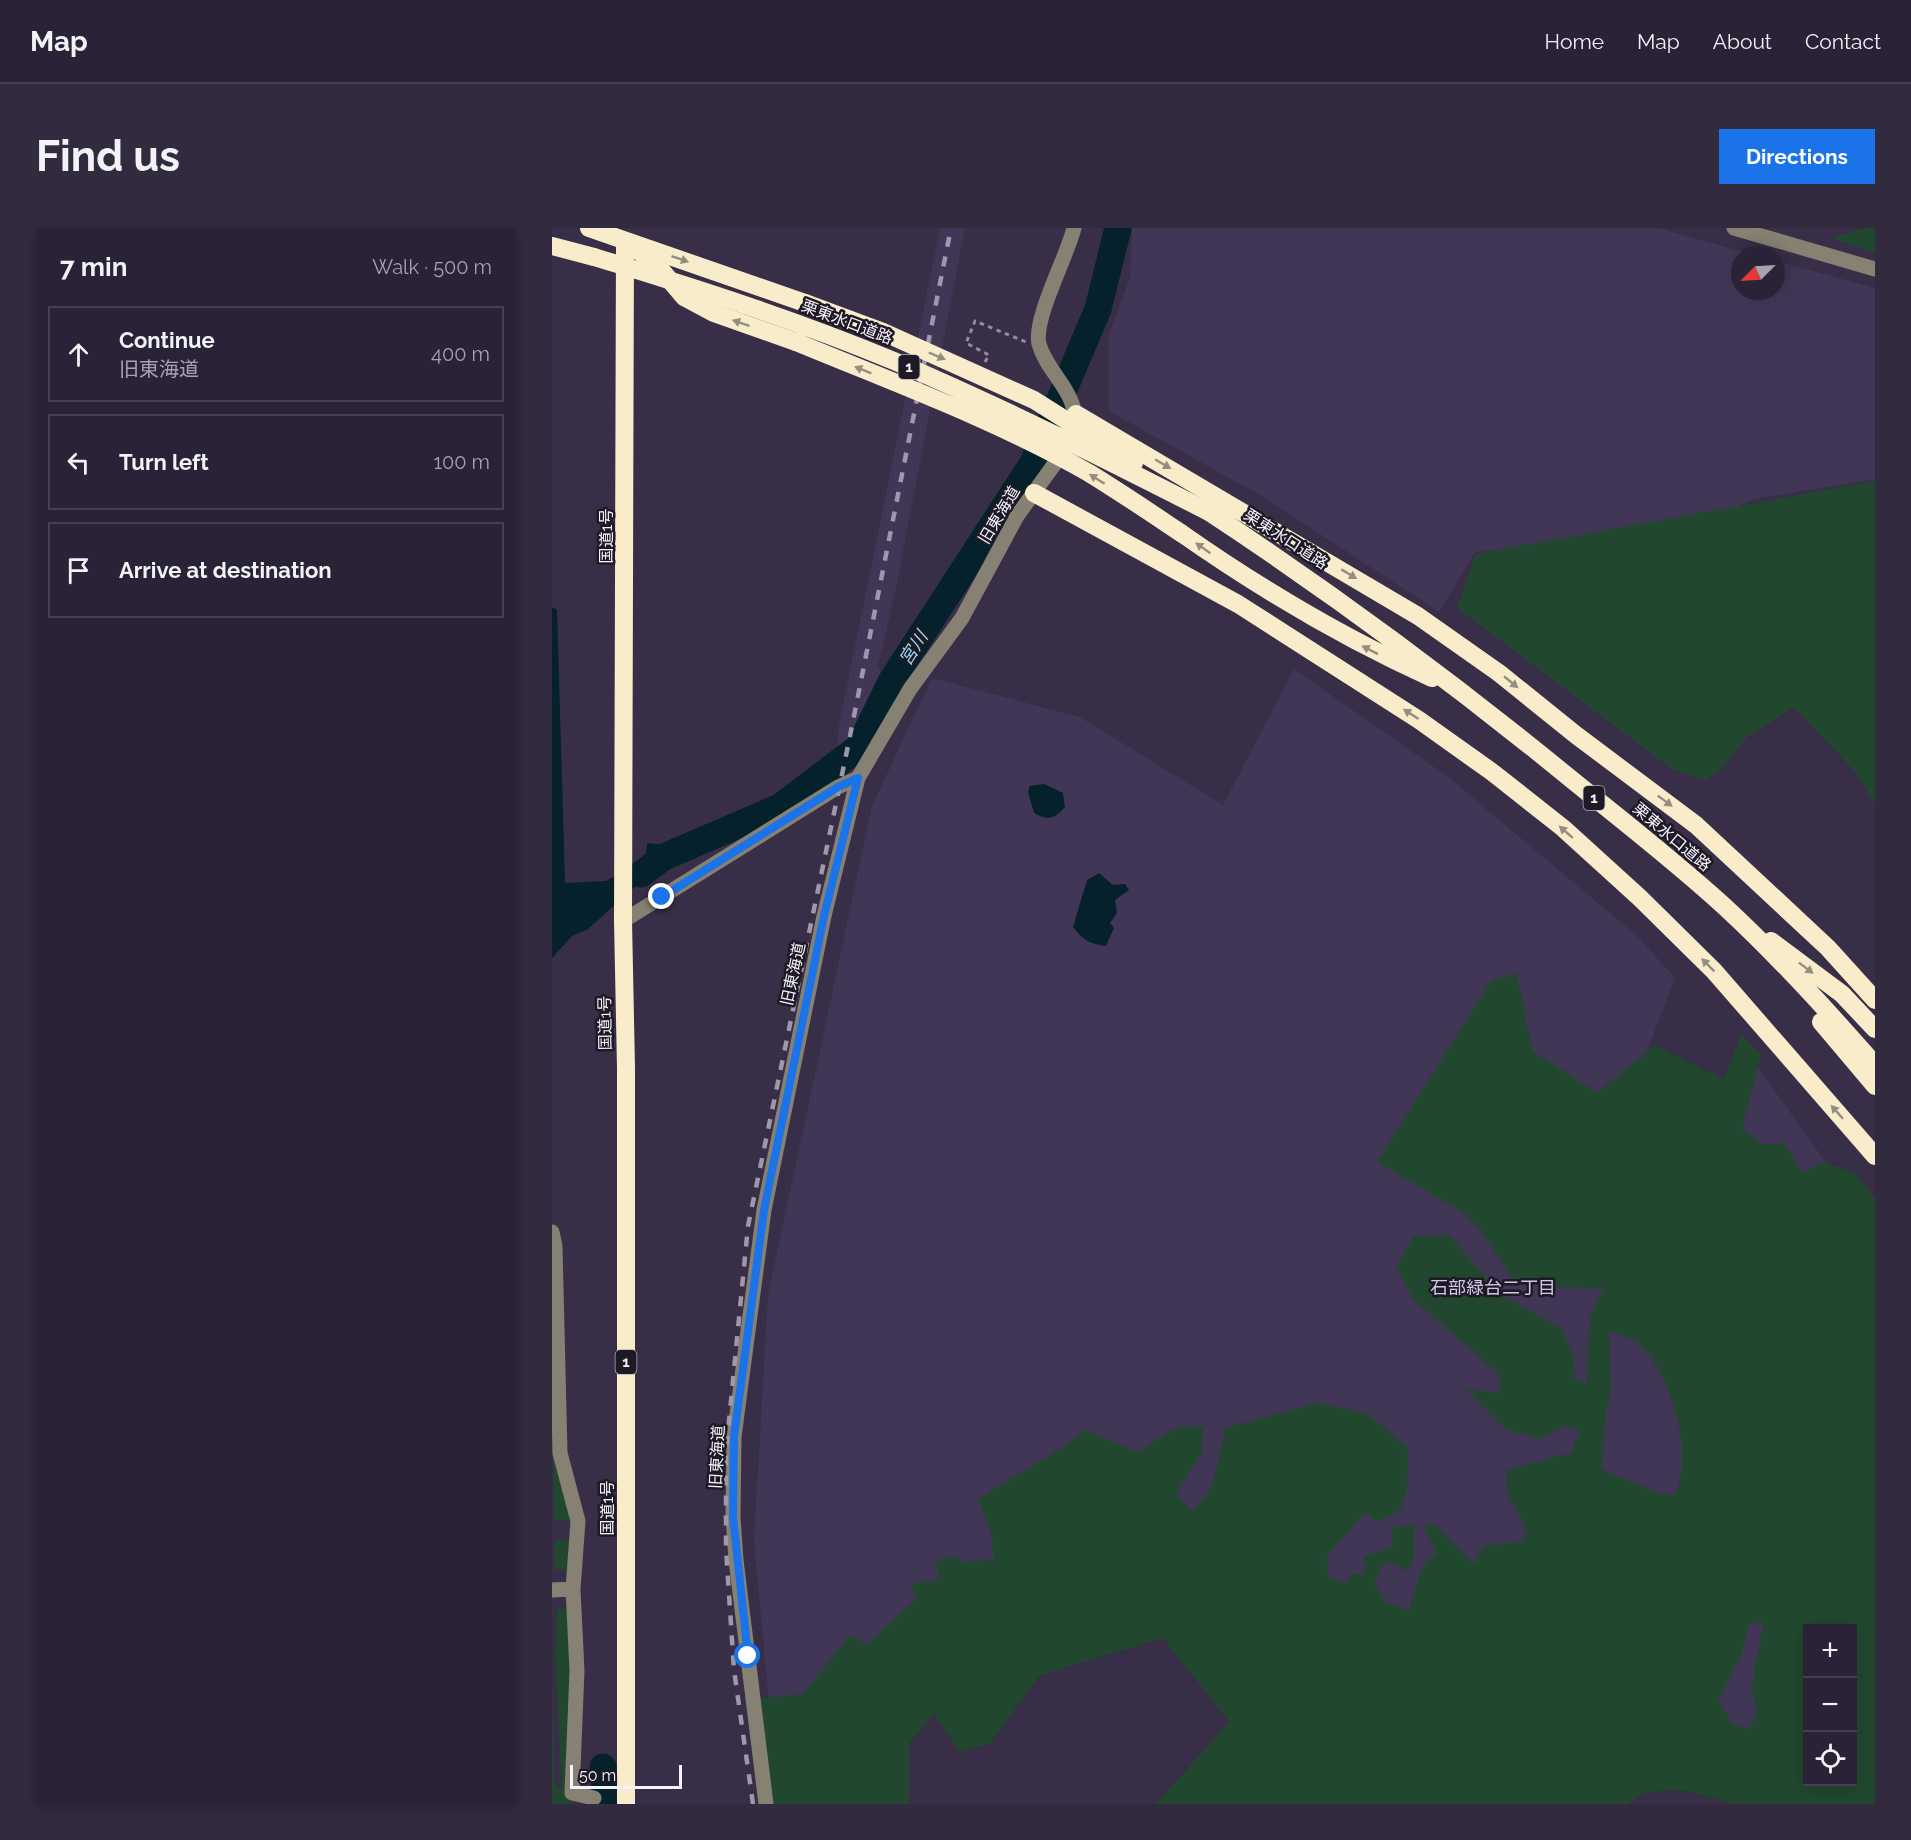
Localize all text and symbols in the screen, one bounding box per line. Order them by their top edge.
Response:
text: Map [30,25,88,58]
text: Home [1545,29,1604,54]
text: Map [1637,29,1680,54]
text: About [1713,29,1772,54]
text: Contact [1805,29,1881,54]
button: Directions [1719,129,1875,184]
text: Find us [36,132,180,181]
north arrow [1731,246,1785,300]
text: 7 min [60,252,127,282]
text: Walk · 500 m [372,255,492,279]
one-way arrow [671,255,689,265]
street label: 栗東水口道路 [799,296,895,348]
one-way arrow [732,317,750,327]
text: Continue [119,327,215,353]
icon: ahead [62,338,95,371]
text: 400 m [431,342,490,366]
one-way arrow [928,352,946,361]
road number: 1 [898,355,920,379]
text: 旧東海道 [119,357,199,381]
one-way arrow [854,365,872,374]
icon: left [62,446,95,479]
text: Turn left [119,449,209,475]
text: 100 m [433,450,490,474]
one-way arrow [1154,459,1171,469]
one-way arrow [1089,473,1105,484]
street label: 旧東海道 [974,483,1024,547]
street label: 栗東水口道路 [1241,505,1331,573]
street label: 国道1号 [597,509,616,563]
one-way arrow [1196,542,1212,554]
icon: arrive [62,554,95,587]
text: Arrive at destination [119,557,332,583]
one-way arrow [1341,568,1357,579]
water label: 宮川 [894,626,933,669]
one-way arrow [1361,645,1378,654]
one-way arrow [1503,675,1518,688]
one-way arrow [1402,709,1419,720]
road number: 1 [1584,786,1604,810]
one-way arrow [1657,795,1673,808]
street label: 栗東水口道路 [1629,799,1715,875]
one-way arrow [1558,825,1574,838]
route end [648,883,674,909]
street label: 旧東海道 [777,941,809,1007]
one-way arrow [1701,958,1715,973]
one-way arrow [1799,961,1814,973]
street label: 国道1号 [595,995,615,1051]
one-way arrow [1830,1104,1843,1120]
district label: 石部緑台二丁目 [1430,1277,1556,1298]
road number: 1 [616,1350,636,1374]
street label: 旧東海道 [706,1425,728,1489]
street label: 国道1号 [598,1481,617,1535]
map controls [1803,1624,1857,1786]
button: + [1803,1624,1857,1678]
route start [734,1642,760,1668]
button: − [1803,1678,1857,1732]
button: locate [1803,1732,1857,1786]
scale bar [570,1762,682,1790]
text: 50 m [579,1766,616,1785]

